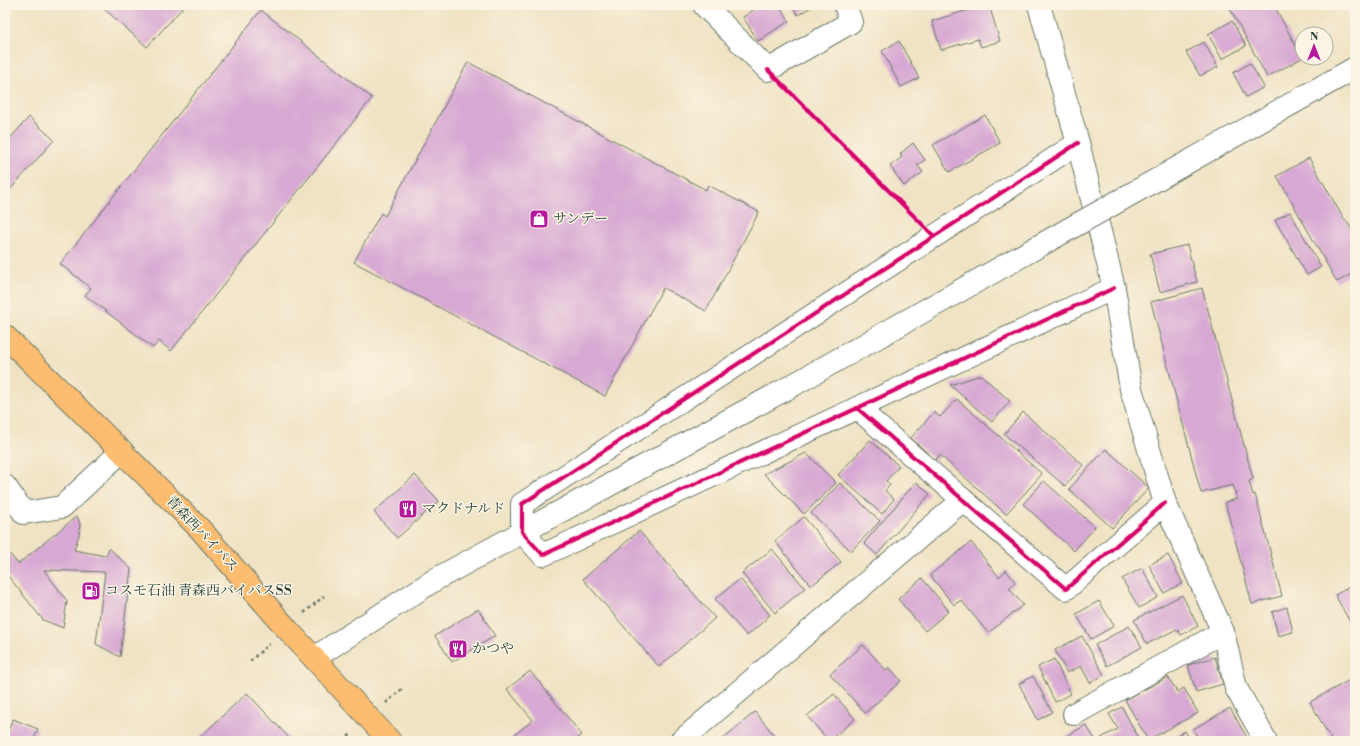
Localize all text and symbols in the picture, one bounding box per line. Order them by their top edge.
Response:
north arrow [1294,26,1334,66]
text: N [1310,30,1319,44]
shop icon: サンデー [528,208,550,230]
place label: サンデー [553,210,608,228]
street label: 青森西バイパス [162,492,242,576]
restaurant icon: マクドナルド [397,498,419,520]
place label: マクドナルド [422,500,505,518]
fuel station icon: コスモ石油 青森西バイパスSS [80,580,102,602]
place label: コスモ石油 青森西バイパスSS [105,582,292,600]
restaurant icon: かつや [447,638,469,660]
place label: かつや [472,640,514,658]

